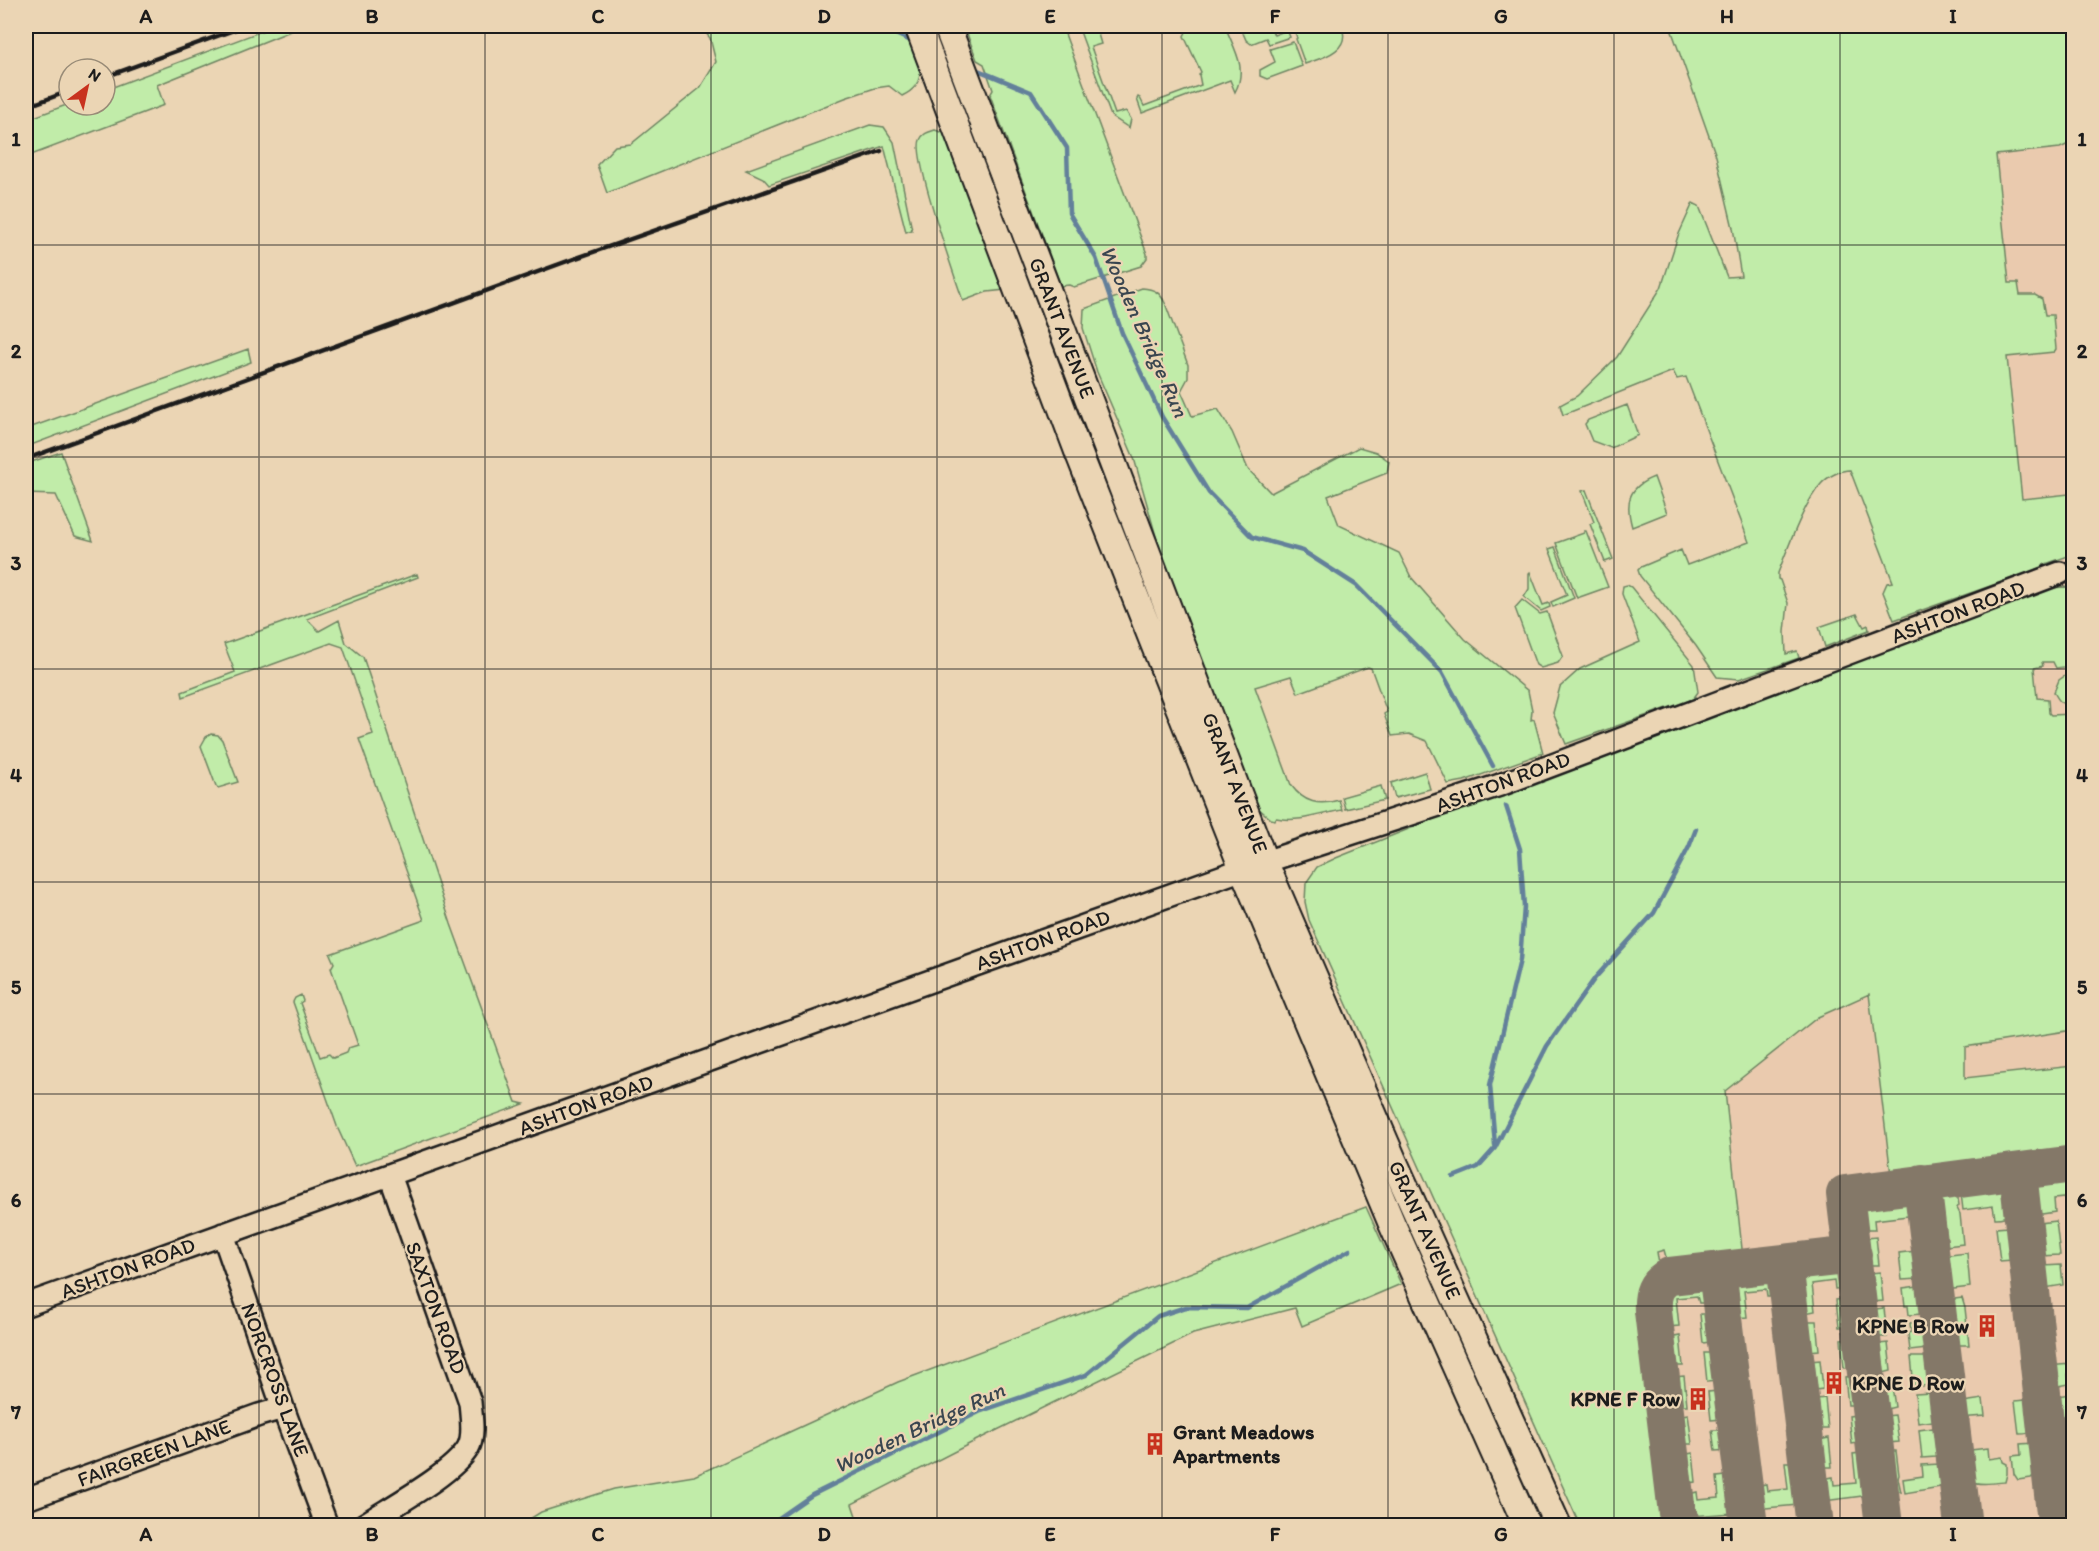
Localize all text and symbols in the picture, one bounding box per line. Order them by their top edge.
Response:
text: A [139,4,153,28]
text: B [366,4,379,28]
text: C [592,4,605,28]
text: D [817,4,831,28]
text: E [1044,4,1056,28]
text: F [1270,4,1281,28]
text: G [1494,4,1508,28]
text: H [1720,4,1734,28]
text: I [1949,4,1957,28]
north arrow [57,57,117,117]
text: N [85,64,105,86]
text: 1 [11,127,21,151]
text: 1 [2077,127,2087,151]
water label: Wooden Bridge Run [1095,241,1195,422]
street label: GRANT AVENUE [1024,254,1101,402]
text: 2 [11,339,22,363]
text: 2 [2077,339,2088,363]
text: 3 [11,551,22,575]
text: 3 [2077,551,2088,575]
street label: ASHTON ROAD [1887,575,2028,648]
street label: GRANT AVENUE [1197,709,1274,857]
street label: ASHTON ROAD [1432,746,1574,817]
text: 4 [10,763,22,787]
text: 4 [2076,763,2088,787]
street label: ASHTON ROAD [972,904,1114,975]
text: 5 [11,975,22,999]
text: 5 [2077,975,2088,999]
street label: ASHTON ROAD [515,1069,657,1140]
street label: GRANT AVENUE [1384,1157,1467,1303]
text: 6 [11,1188,22,1212]
text: 6 [2077,1188,2088,1212]
street label: ASHTON ROAD [57,1232,199,1303]
street label: SAXTON ROAD [401,1238,472,1378]
street label: NORCROSS LANE [236,1299,315,1460]
place label: KPNE B Row [1857,1313,1970,1338]
building icon: KPNE B Row [1974,1313,2000,1339]
building icon: KPNE D Row [1821,1370,1847,1396]
place label: KPNE D Row [1852,1370,1965,1395]
water label: Wooden Bridge Run [830,1376,1009,1479]
place label: KPNE F Row [1571,1386,1681,1411]
building icon: KPNE F Row [1685,1386,1711,1412]
text: 7 [10,1400,21,1424]
text: 7 [2076,1400,2087,1424]
street label: FAIRGREEN LANE [74,1413,234,1492]
place label: Grant Meadows Apartments [1172,1419,1315,1469]
building icon: Grant Meadows Apartments [1142,1431,1168,1457]
text: A [139,1522,153,1546]
text: B [366,1522,379,1546]
text: C [592,1522,605,1546]
text: D [817,1522,831,1546]
text: E [1044,1522,1056,1546]
text: F [1270,1522,1281,1546]
text: G [1494,1522,1508,1546]
text: H [1720,1522,1734,1546]
text: I [1949,1522,1957,1546]

